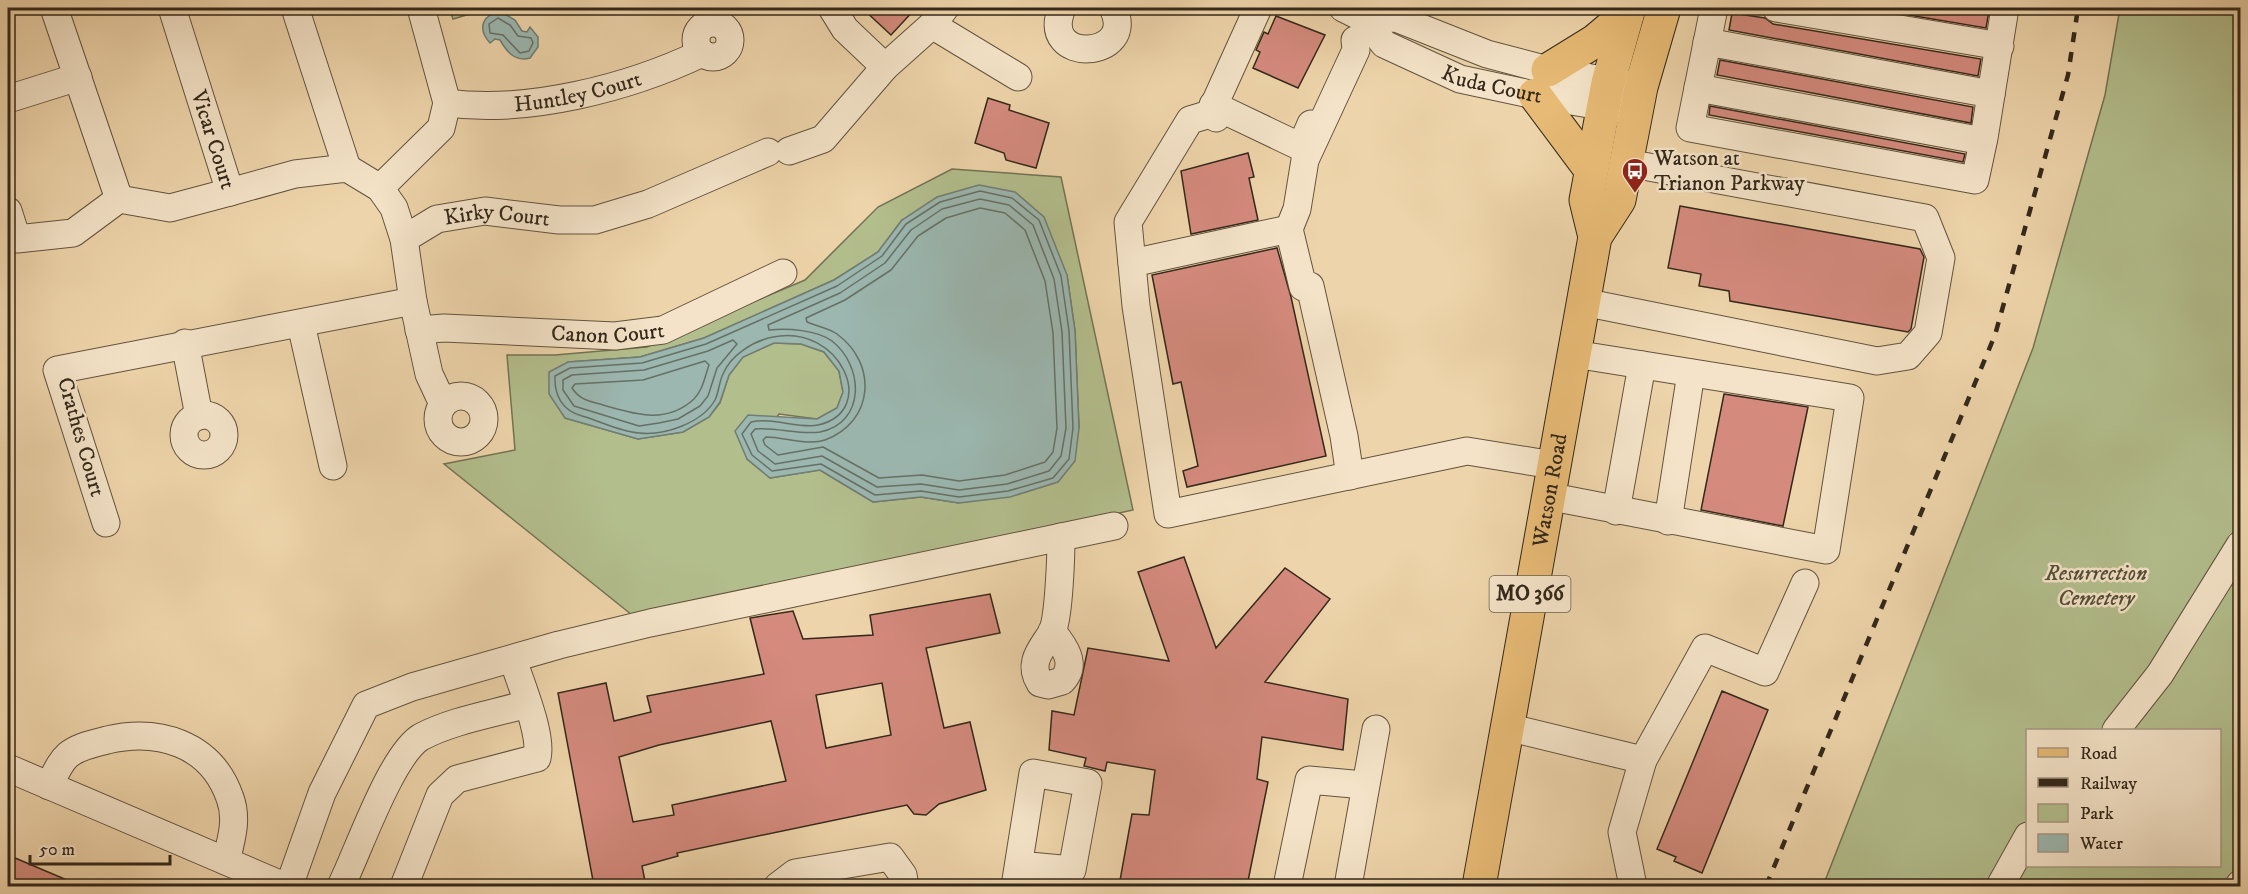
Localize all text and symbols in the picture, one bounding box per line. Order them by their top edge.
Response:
street label: Kuda Court [1437,59,1544,109]
street label: Huntley Court [513,65,645,118]
street label: Vicar Court [185,86,242,193]
place label: Watson at Trianon Parkway [1653,145,1805,197]
bus stop icon: Watson at Trianon Parkway [1620,156,1650,194]
street label: Kirky Court [442,197,551,232]
street label: Canon Court [550,316,666,350]
street label: Crathes Court [51,374,111,500]
street label: Watson Road [1526,431,1573,550]
park label: Resurrection Cemetery [2044,560,2147,612]
road number: MO 366 [1490,576,1570,612]
legend [2026,729,2221,867]
text: Road [2080,743,2117,765]
text: Railway [2080,773,2138,795]
text: Park [2080,803,2114,825]
scale bar [30,828,170,866]
text: Water [2079,833,2123,855]
text: 50 m [39,839,75,861]

